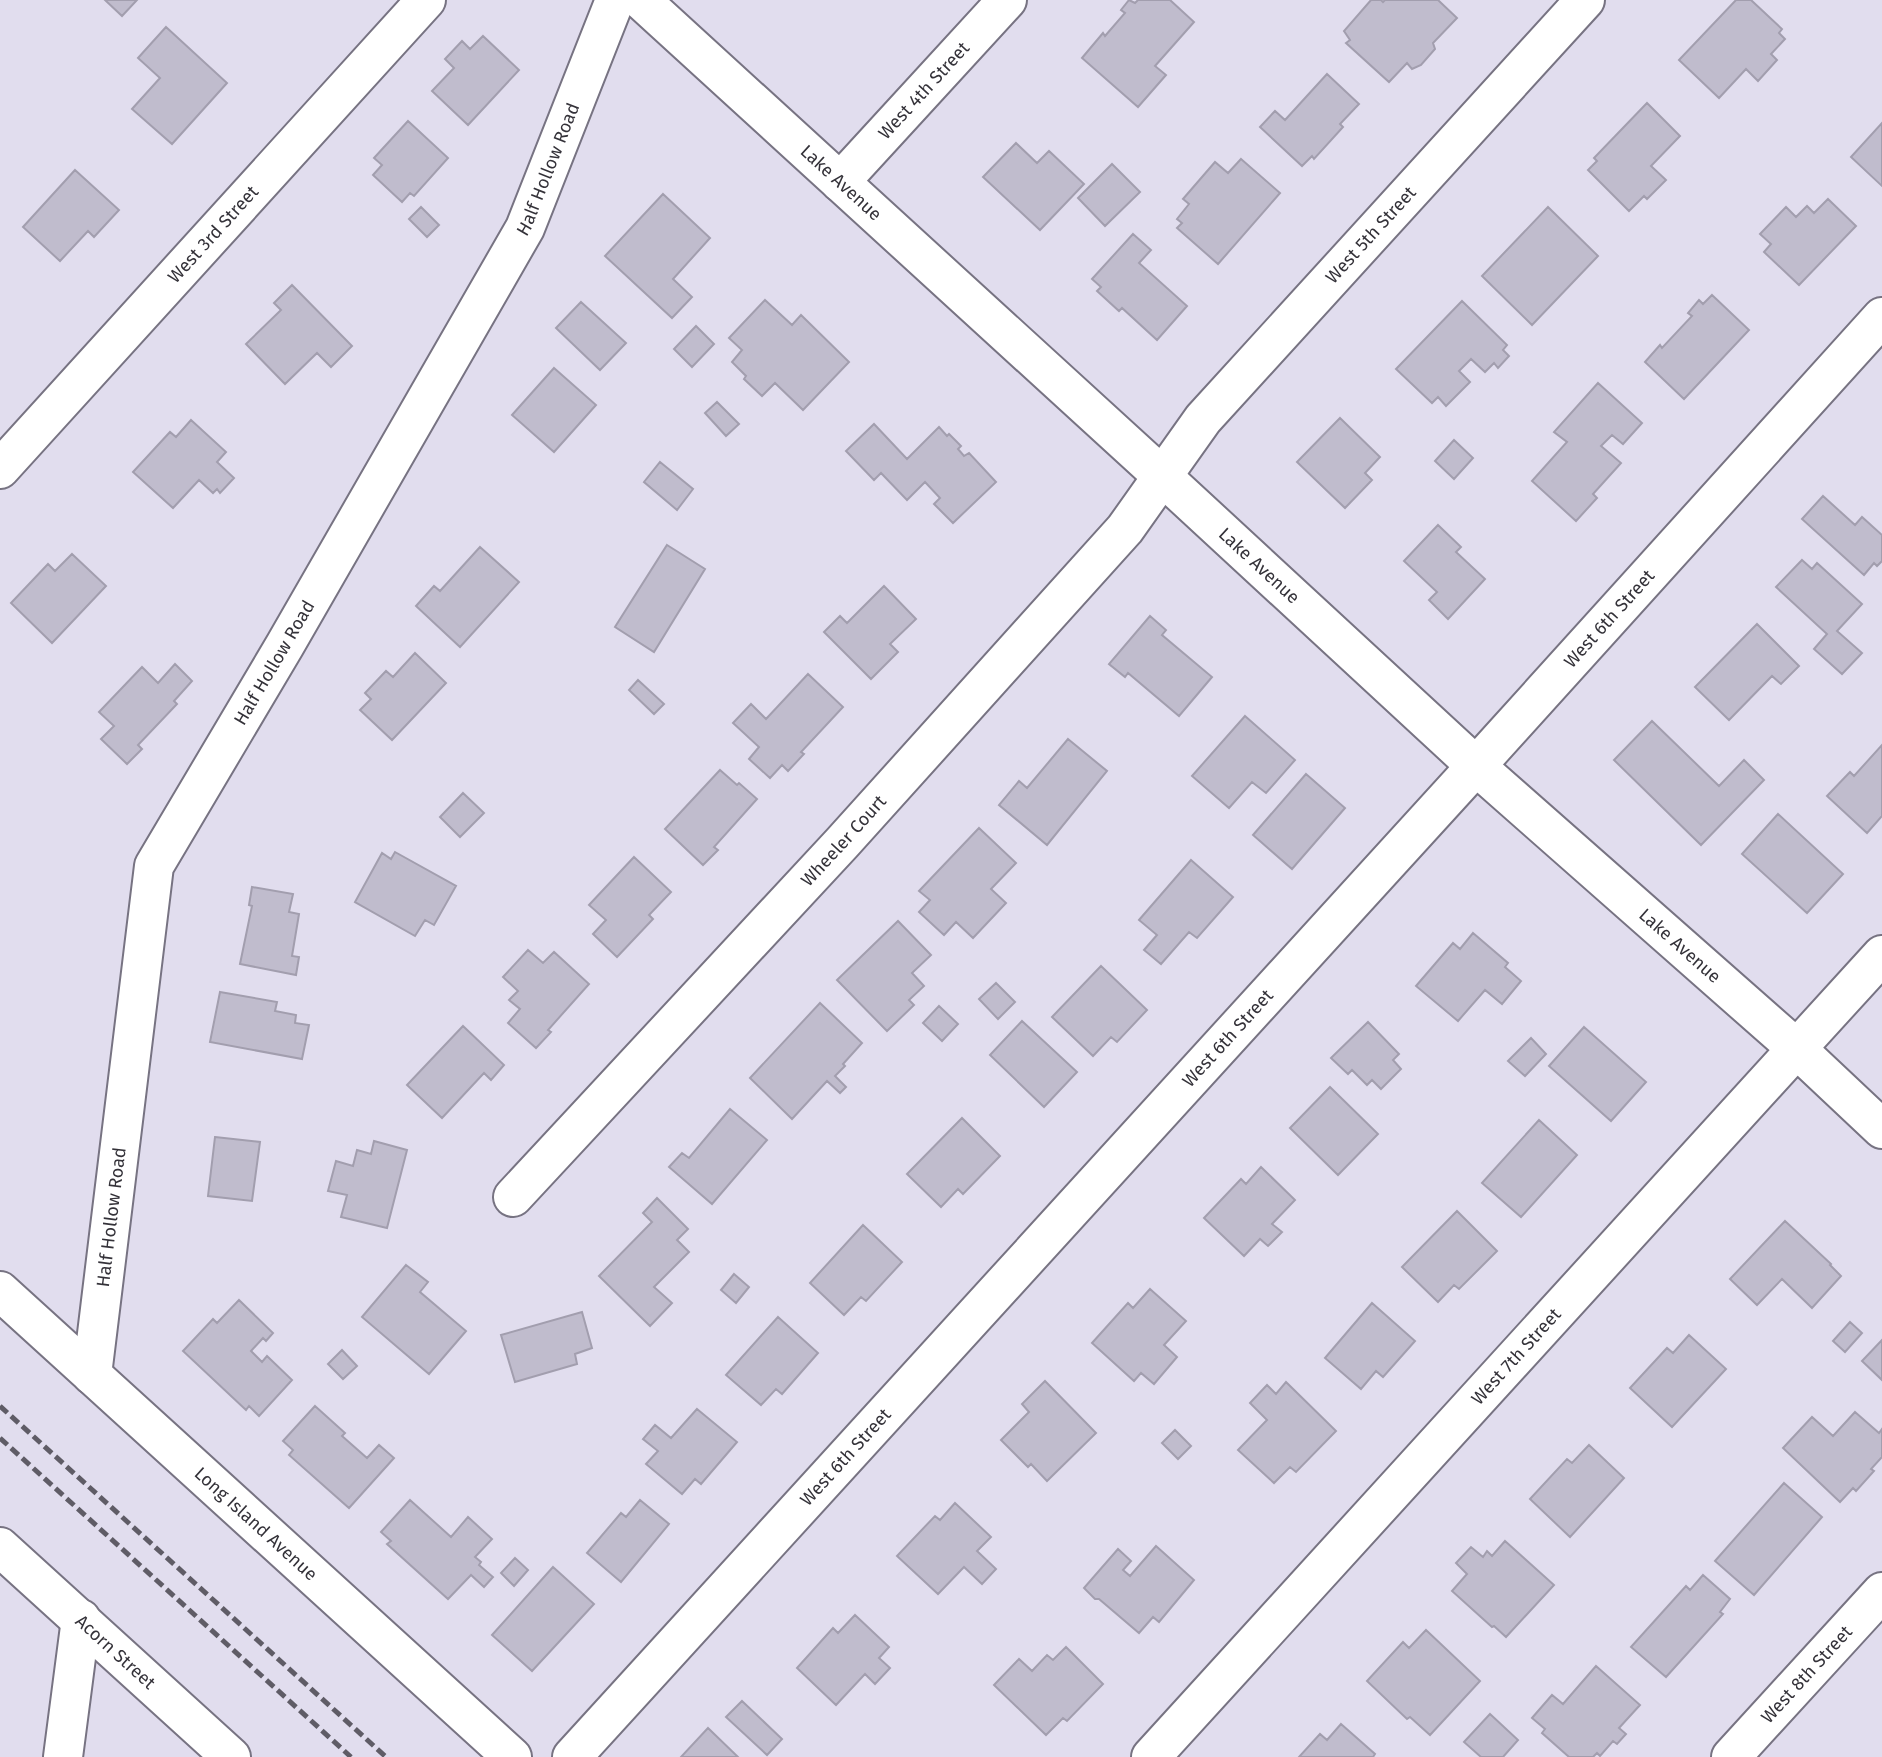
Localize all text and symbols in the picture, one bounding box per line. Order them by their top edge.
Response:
street label: West 4th Street [874,37,974,144]
street label: Half Hollow Road [512,100,584,240]
street label: Lake Avenue [796,140,886,225]
street label: West 3rd Street [163,181,263,288]
street label: West 5th Street [1321,181,1421,288]
street label: Lake Avenue [1214,523,1304,608]
street label: West 6th Street [1559,565,1659,672]
street label: Half Hollow Road [229,596,319,729]
street label: Wheeler Court [796,790,891,891]
street label: Lake Avenue [1634,904,1725,988]
street label: West 6th Street [1178,984,1278,1092]
street label: Half Hollow Road [92,1146,131,1288]
street label: West 7th Street [1467,1303,1566,1409]
street label: West 6th Street [796,1403,896,1510]
street label: Long Island Avenue [190,1462,322,1585]
street label: Acorn Street [71,1610,160,1694]
street label: West 8th Street [1756,1621,1857,1728]

